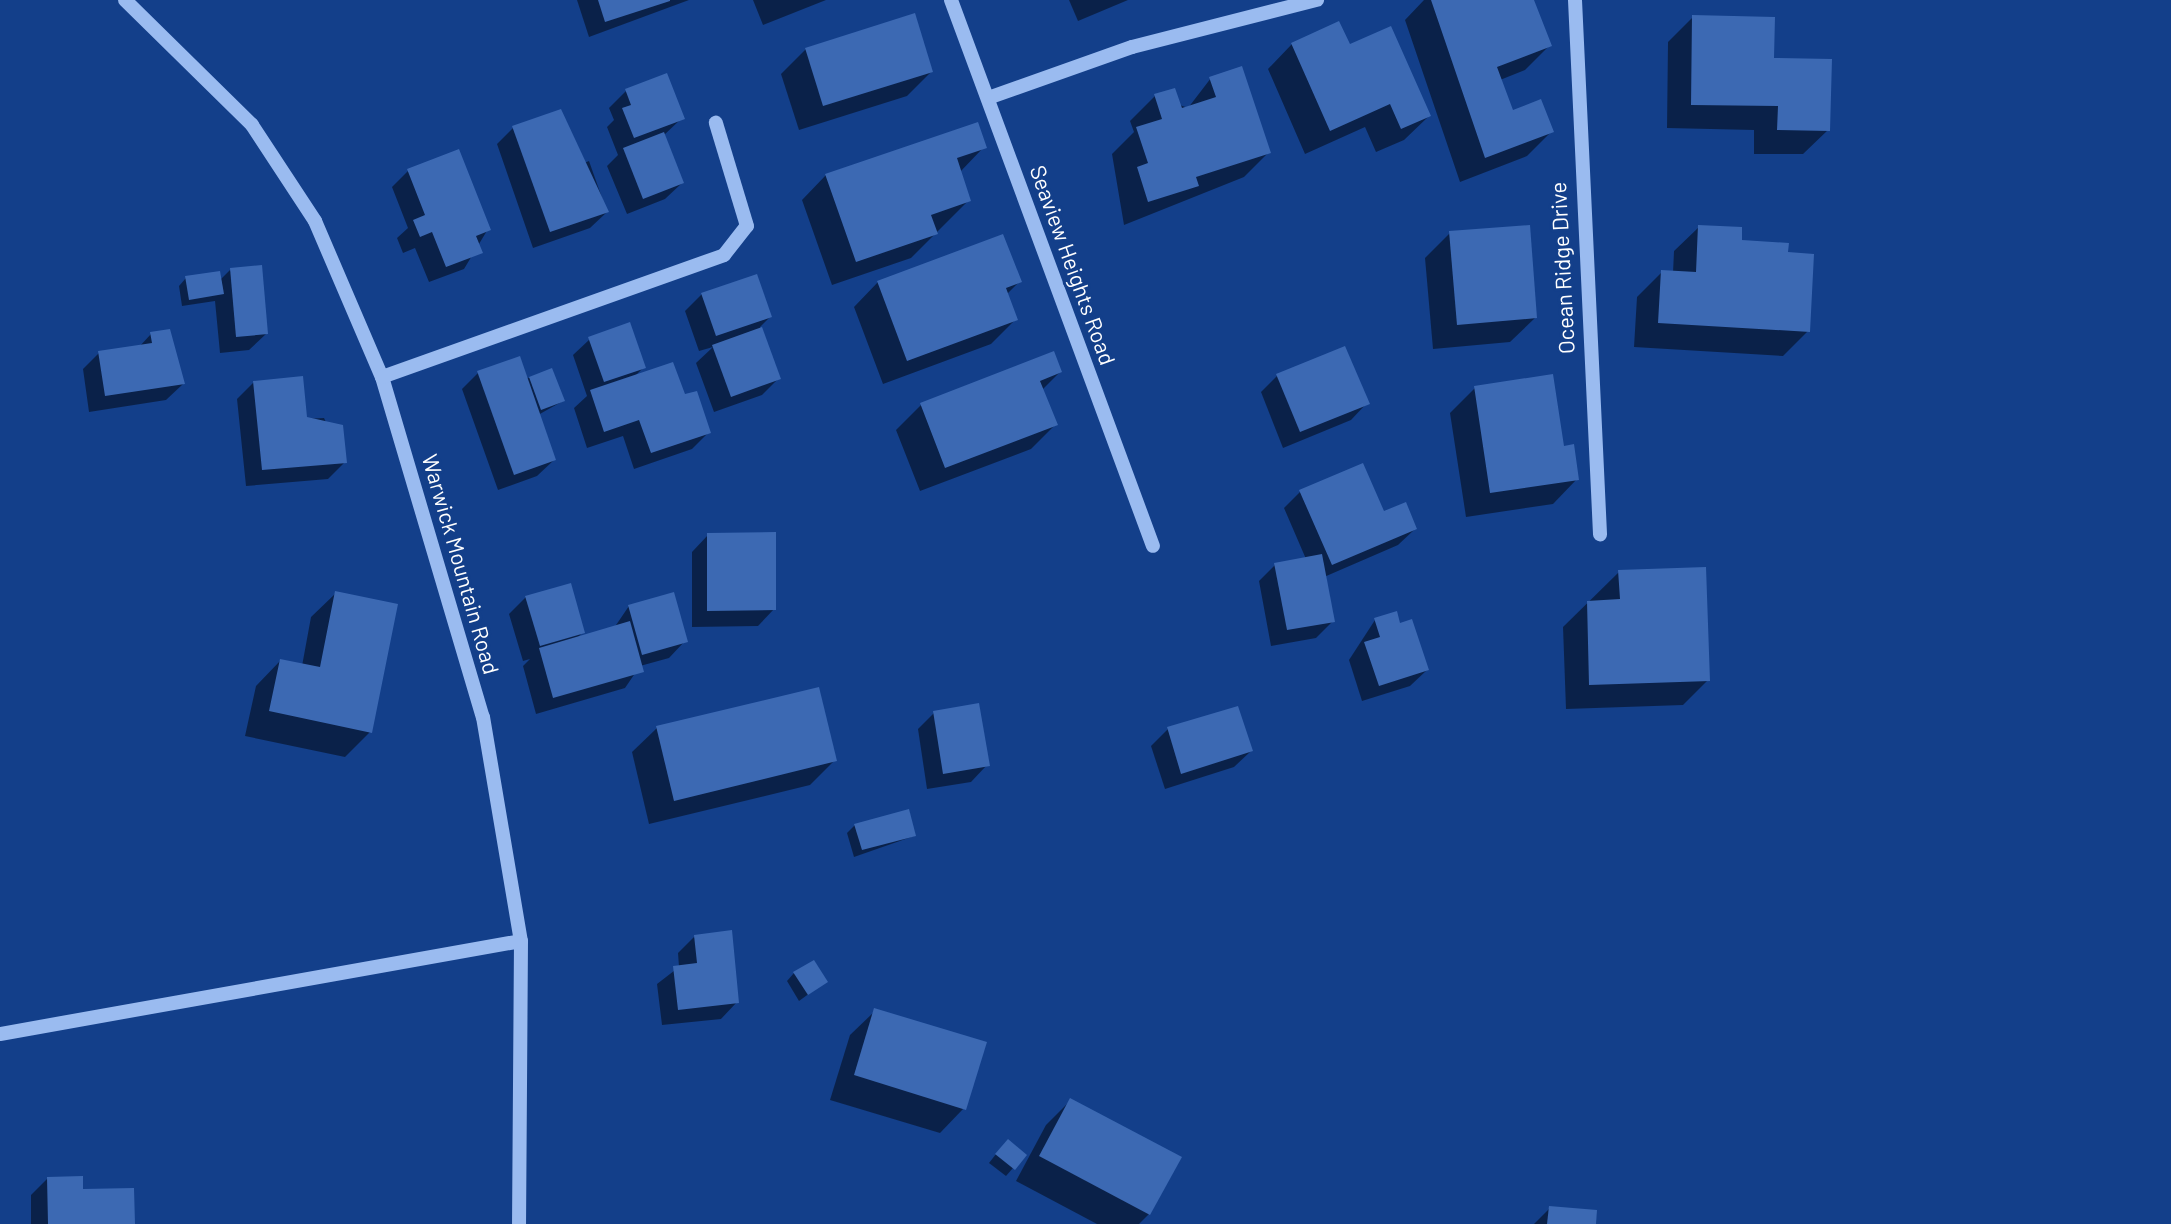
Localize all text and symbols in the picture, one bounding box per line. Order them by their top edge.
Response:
street label: Seaview Heights Road [1025,162,1121,368]
street label: Ocean Ridge Drive [1544,181,1580,355]
street label: Warwick Mountain Road [417,451,505,677]

